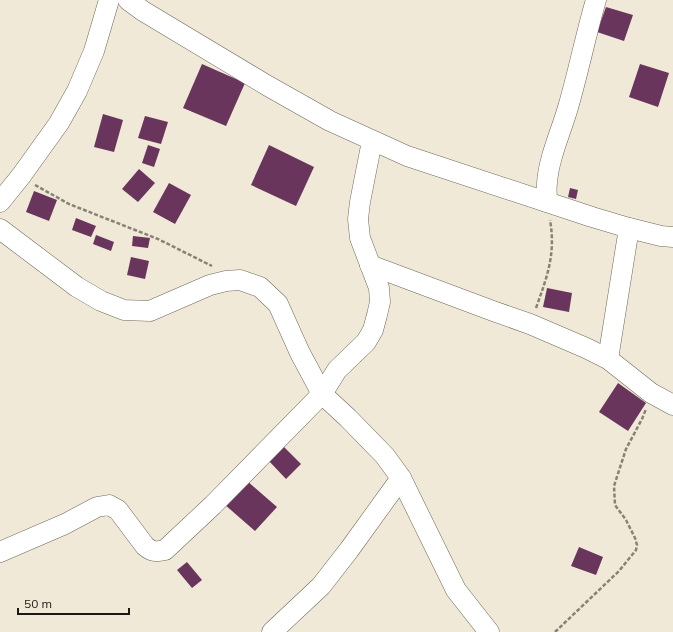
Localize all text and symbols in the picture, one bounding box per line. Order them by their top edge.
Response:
scale bar [18,590,129,616]
text: 50 m [24,596,52,611]

